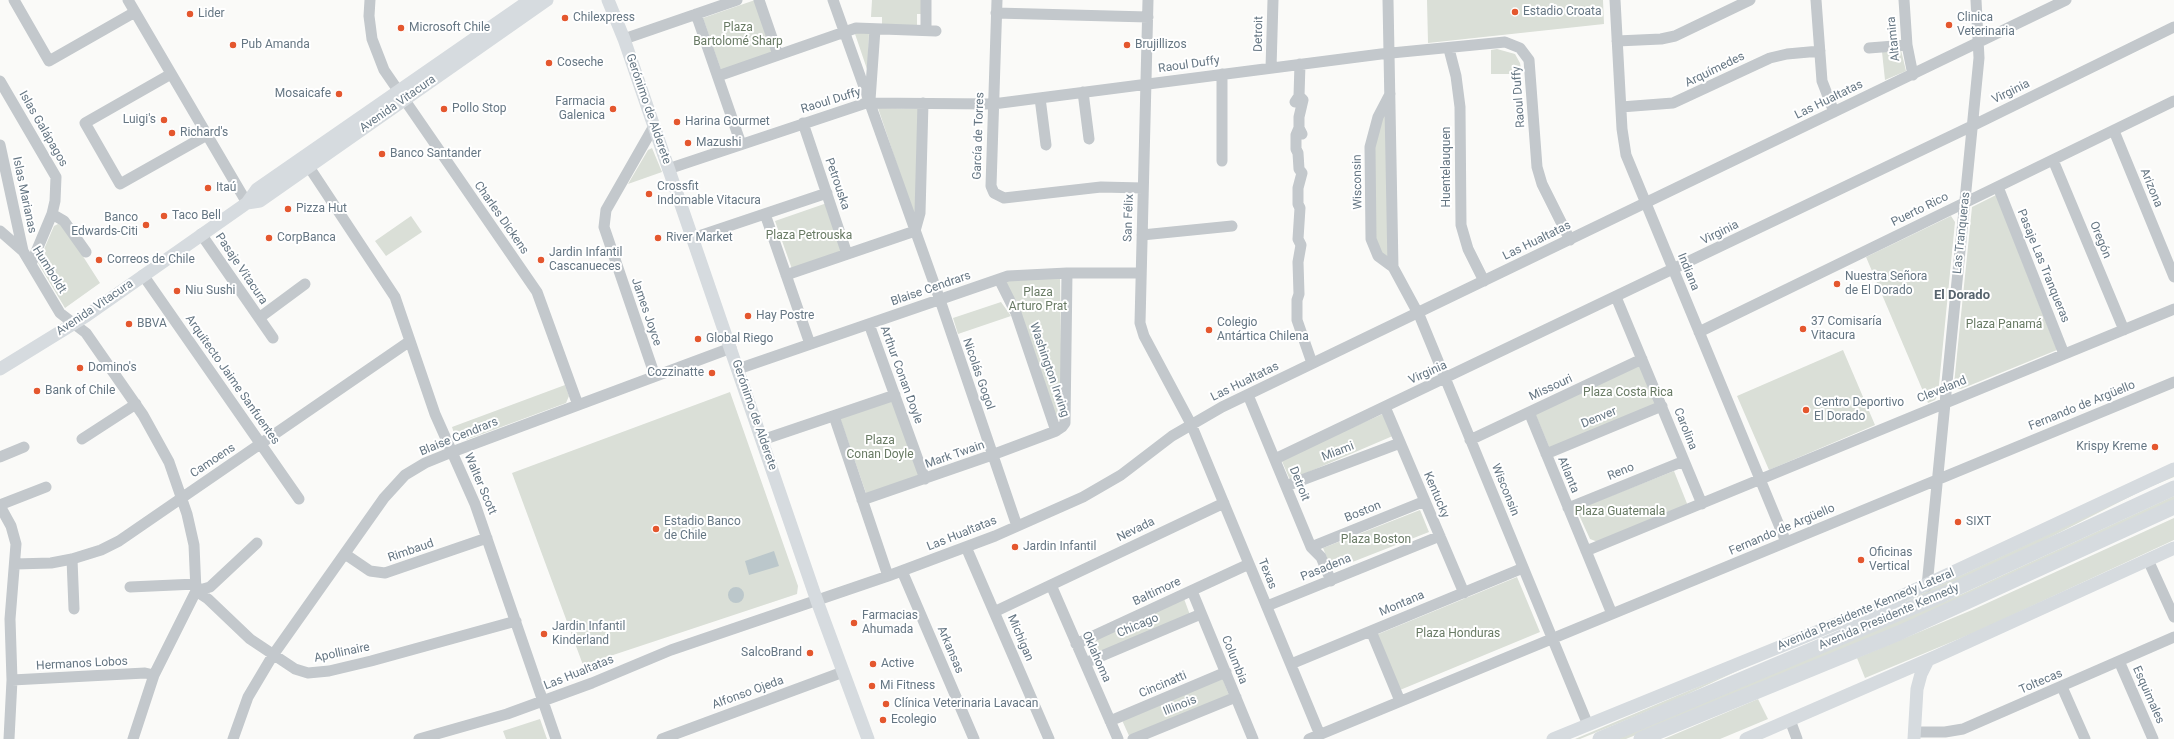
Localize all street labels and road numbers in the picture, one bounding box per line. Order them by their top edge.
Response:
street label: Detroit [1251,16,1267,52]
street label: Altamira [1884,16,1904,62]
street label: Arquímedes [1683,49,1747,91]
street label: Gerónimo de Alderete [622,52,674,166]
street label: Raoul Duffy [1157,54,1221,76]
street label: Raoul Duffy [1510,66,1528,128]
street label: Avenida Vitacura [357,72,439,136]
street label: Las Hualtatas [1793,77,1865,123]
street label: Virginia [1990,77,2032,107]
street label: Raoul Duffy [799,85,863,117]
street label: Islas Galápagos [15,88,71,170]
street label: García de Torres [970,92,988,180]
street label: Huentelauquen [1440,127,1454,207]
street label: Wisconsin [1350,154,1366,210]
street label: Islas Marianas [9,155,39,235]
street label: Petrouska [821,156,853,212]
street label: Arizona [2137,166,2165,210]
street label: Charles Dickens [471,179,531,257]
street label: Puerto Rico [1889,190,1951,230]
street label: Las Tranqueras [1951,191,1973,275]
street label: San Félix [1121,194,1137,242]
street label: Pasaje Las Tranqueras [2014,207,2072,325]
street label: Las Hualtatas [1501,218,1573,264]
street label: Virginia [1699,218,1741,248]
street label: Oregón [2086,219,2114,261]
street label: Pasaje Vitacura [212,230,270,308]
street label: Humboldt [29,244,69,296]
street label: Indiana [1674,251,1702,293]
street label: Blaise Cendrars [889,269,973,309]
street label: James Joyce [628,276,664,348]
street label: Avenida Vitacura [54,277,136,339]
street label: Arquitecto Jaime Sanfuentes [182,312,282,448]
street label: Washington Irwing [1026,321,1072,419]
street label: Arthur Conan Doyle [877,324,925,426]
street label: Nicolás Gogol [959,336,997,412]
street label: Gerónimo de Alderete [728,358,780,472]
street label: Virginia [1407,358,1449,388]
street label: Las Hualtatas [1209,359,1281,405]
street label: Missouri [1527,372,1575,404]
street label: Cleveland [1915,374,1969,406]
street label: Fernando de Argüello [2027,378,2137,434]
street label: Denver [1579,404,1619,432]
street label: Carolina [1670,406,1700,452]
street label: Blaise Cendrars [418,415,500,459]
street label: Mark Twain [923,438,987,472]
street label: Miami [1320,439,1356,465]
street label: Camoens [188,441,238,481]
street label: Walter Scott [461,451,499,517]
street label: Atlanta [1554,455,1582,495]
street label: Reno [1606,460,1636,484]
street label: Wisconsin [1488,462,1522,518]
street label: Detroit [1286,465,1312,503]
street label: Kentucky [1420,470,1452,520]
street label: Boston [1343,498,1383,526]
street label: Fernando de Argüello [1727,501,1837,559]
street label: Las Hualtatas [925,513,999,555]
street label: Nevada [1115,515,1157,545]
street label: Rimbaud [386,536,436,566]
street label: Pasadena [1299,551,1353,585]
street label: Texas [1254,557,1280,591]
street label: Avenida Presidente Kennedy Lateral [1775,566,1957,654]
street label: Baltimore [1131,575,1183,609]
street label: Avenida Presidente Kennedy [1817,581,1961,653]
street label: Montana [1377,588,1427,620]
street label: Chicago [1115,611,1161,641]
street label: Michigan [1004,613,1036,663]
street label: Arkansas [934,624,966,676]
street label: Oklahoma [1078,629,1114,685]
street label: Columbia [1218,634,1250,686]
street label: Apollinaire [313,640,371,666]
street label: Las Hualtatas [542,652,616,694]
street label: Hermanos Lobos [36,654,128,674]
street label: Esquimales [2129,664,2167,726]
street label: Toltecas [2017,666,2065,698]
street label: Cincinatti [1137,669,1189,701]
street label: Alfonso Ojeda [710,673,786,713]
street label: Illinois [1161,693,1199,719]

